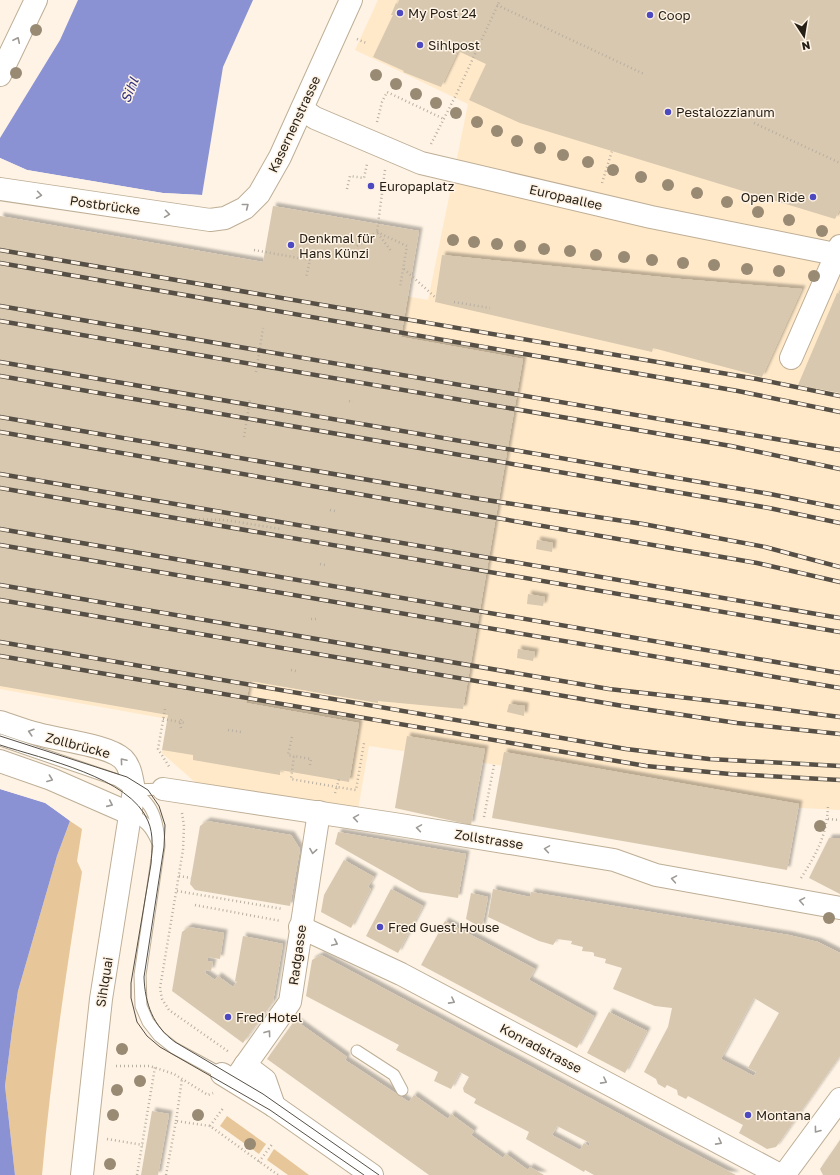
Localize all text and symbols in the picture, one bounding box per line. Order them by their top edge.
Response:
place label: My Post 24 [408,5,477,21]
place label: Coop [658,7,690,23]
marker: My Post 24 [395,8,405,18]
marker: Coop [645,10,655,20]
north arrow [784,16,824,56]
one-way arrow [12,37,20,44]
place label: Sihlpost [428,37,480,53]
text: N [801,39,812,53]
marker: Sihlpost [415,40,425,50]
street label: Kasernenstrasse [265,73,323,175]
water label: Sihl [116,74,142,105]
place label: Pestalozzianum [676,104,775,120]
marker: Pestalozzianum [663,107,673,117]
place label: Europaplatz [379,178,455,194]
marker: Europaplatz [366,181,376,191]
street label: Europaallee [528,181,604,213]
place label: Open Ride [741,189,805,205]
one-way arrow [36,190,42,199]
street label: Postbrücke [69,192,141,218]
marker: Open Ride [808,192,818,202]
one-way arrow [241,204,248,211]
one-way arrow [164,209,170,218]
place label: Denkmal für Hans Künzi [299,230,375,261]
marker: Denkmal für Hans Künzi [286,240,296,250]
one-way arrow [28,728,35,737]
street label: Zollbrücke [44,729,112,761]
one-way arrow [121,759,128,766]
one-way arrow [46,774,53,782]
one-way arrow [105,799,113,807]
one-way arrow [353,814,360,823]
one-way arrow [416,824,422,833]
street label: Zollstrasse [453,826,525,852]
one-way arrow [544,845,551,854]
one-way arrow [309,848,318,854]
one-way arrow [670,875,677,883]
one-way arrow [799,897,805,906]
place label: Fred Guest House [388,919,499,935]
marker: Fred Guest House [375,922,385,932]
street label: Radgasse [285,924,309,986]
one-way arrow [331,938,339,946]
street label: Sihlquai [92,956,116,1008]
one-way arrow [448,996,455,1004]
place label: Fred Hotel [236,1009,302,1025]
marker: Fred Hotel [223,1012,233,1022]
street label: Konradstrasse [497,1020,585,1076]
one-way arrow [264,1031,271,1038]
one-way arrow [600,1077,607,1084]
place label: Montana [756,1107,811,1123]
marker: Montana [743,1110,753,1120]
one-way arrow [815,1126,822,1133]
one-way arrow [715,1137,722,1145]

